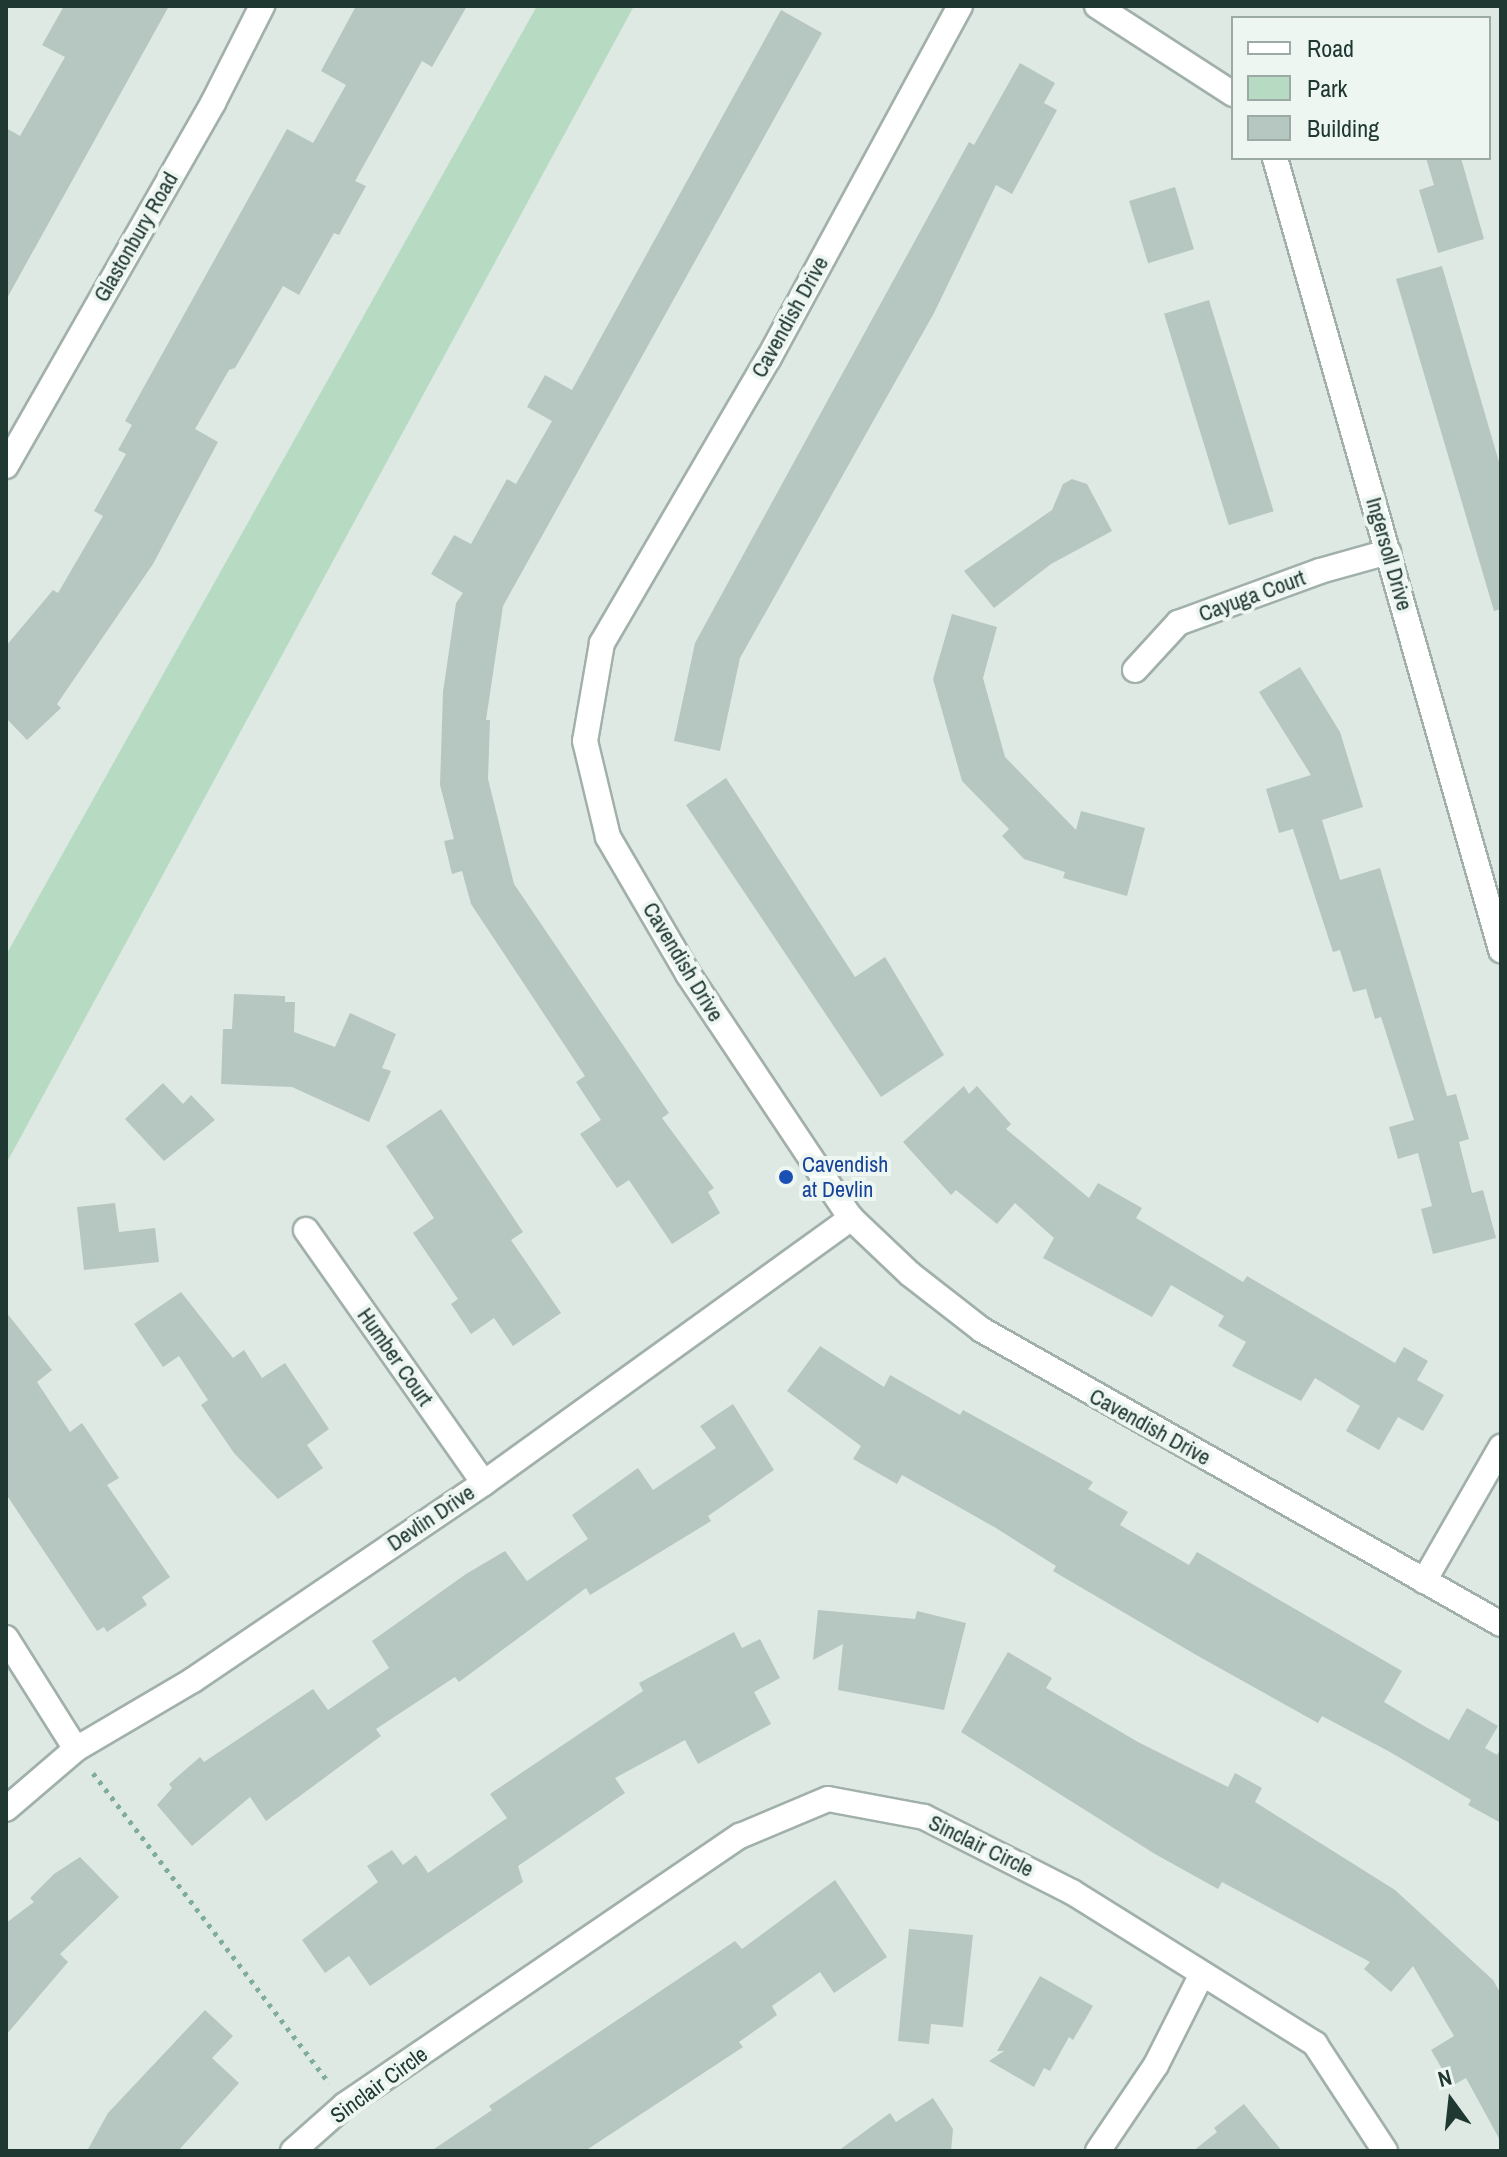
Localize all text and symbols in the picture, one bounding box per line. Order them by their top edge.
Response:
legend [1231,16,1491,160]
text: Road [1307,32,1354,64]
text: Park [1307,72,1347,104]
text: Building [1307,112,1379,144]
street label: Glastonbury Road [88,167,184,307]
street label: Cavendish Drive [746,252,834,382]
street label: Ingersoll Drive [1360,494,1418,614]
street label: Cayuga Court [1195,565,1309,627]
street label: Cavendish Drive [637,898,729,1026]
place label: Cavendish at Devlin [802,1151,888,1202]
marker: Cavendish at Devlin [777,1168,795,1186]
street label: Humber Court [352,1303,438,1411]
street label: Cavendish Drive [1085,1383,1215,1471]
street label: Devlin Drive [382,1479,480,1557]
street label: Sinclair Circle [924,1809,1038,1883]
street label: Sinclair Circle [325,2041,433,2129]
north arrow [1411,2061,1491,2141]
text: N [1435,2062,1455,2094]

